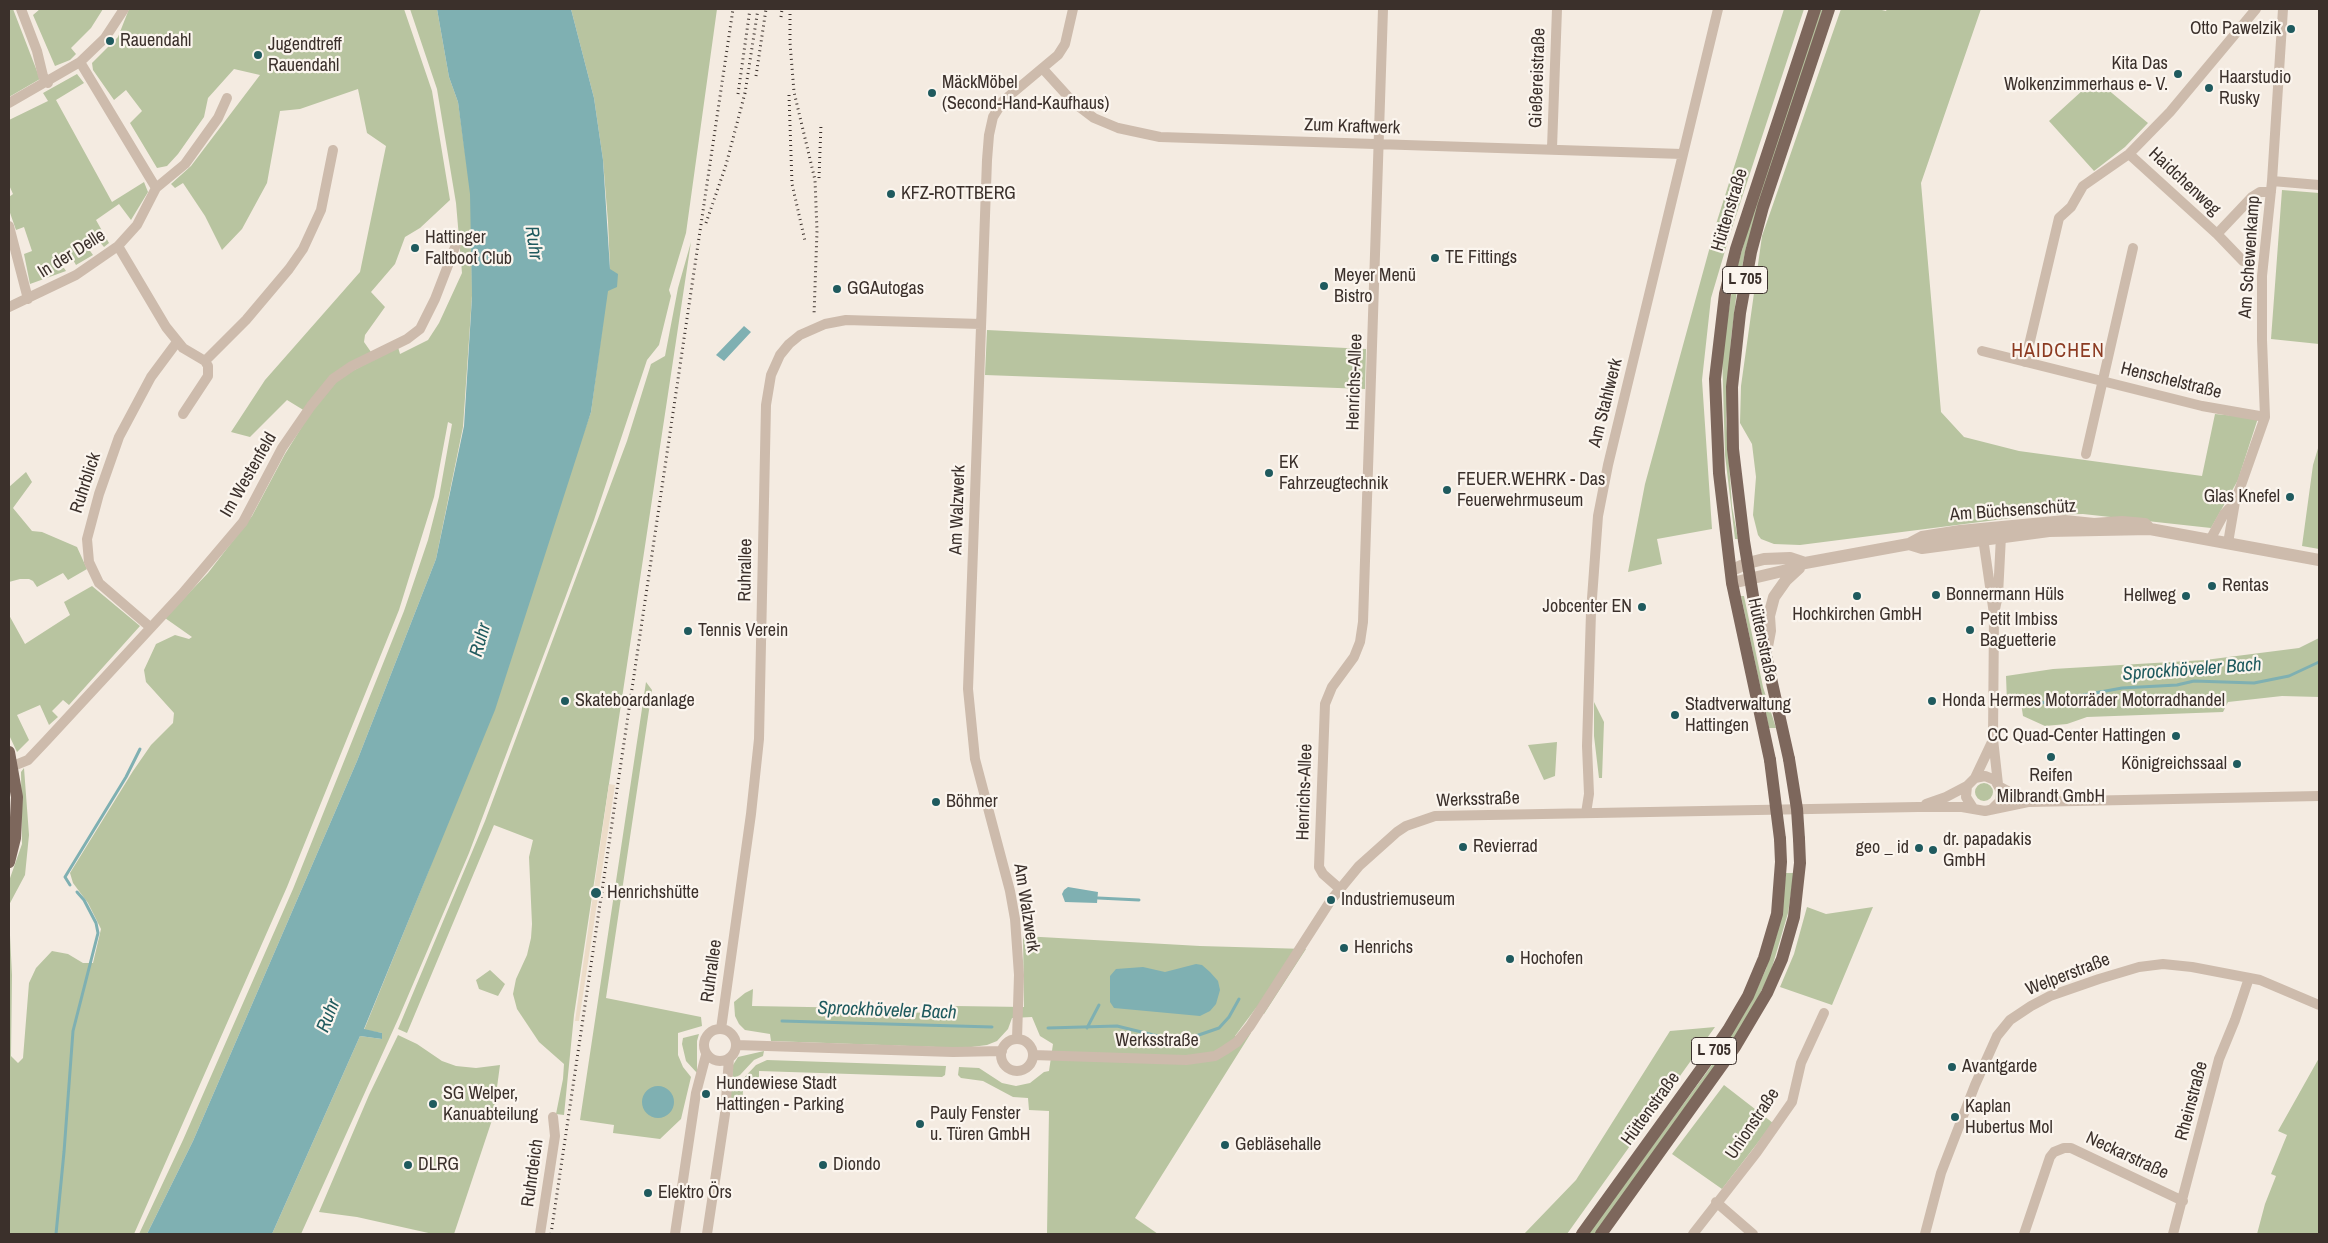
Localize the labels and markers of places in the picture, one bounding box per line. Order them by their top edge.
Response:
place label: Otto Pawelzik [2190,18,2281,40]
marker: Otto Pawelzik [2285,23,2297,35]
place label: Rauendahl [120,30,191,52]
place label: Jugendtreff Rauendahl [268,34,342,76]
marker: Rauendahl [104,35,116,47]
marker: Jugendtreff Rauendahl [252,49,264,61]
place label: Kita Das Wolkenzimmerhaus e- V. [2004,53,2168,96]
place label: Haarstudio Rusky [2219,67,2291,110]
marker: Kita Das Wolkenzimmerhaus e- V. [2172,68,2184,80]
place label: MäckMöbel (Second-Hand-Kaufhaus) [942,72,1109,115]
marker: Haarstudio Rusky [2203,82,2215,94]
marker: MäckMöbel (Second-Hand-Kaufhaus) [926,87,938,99]
place label: KFZ-ROTTBERG [901,183,1016,205]
marker: KFZ-ROTTBERG [885,188,897,200]
place label: Hattinger Faltboot Club [425,227,512,270]
marker: Hattinger Faltboot Club [409,242,421,254]
place label: TE Fittings [1445,247,1517,269]
marker: TE Fittings [1429,252,1441,264]
place label: Meyer Menü Bistro [1334,265,1416,308]
place label: GGAutogas [847,278,924,300]
marker: Meyer Menü Bistro [1318,280,1330,292]
marker: GGAutogas [831,283,843,295]
place label: EK Fahrzeugtechnik [1279,452,1388,494]
marker: EK Fahrzeugtechnik [1263,467,1275,479]
place label: FEUER.WEHRK - Das Feuerwehrmuseum [1457,469,1605,512]
marker: FEUER.WEHRK - Das Feuerwehrmuseum [1441,484,1453,496]
place label: Glas Knefel [2204,486,2280,508]
marker: Glas Knefel [2284,491,2296,503]
place label: Rentas [2222,575,2269,597]
marker: Rentas [2206,580,2218,592]
place label: Bonnermann Hüls [1946,584,2064,606]
place label: Hellweg [2124,585,2176,607]
marker: Bonnermann Hüls [1930,589,1942,601]
marker: Hochkirchen GmbH [1851,590,1863,602]
marker: Hellweg [2180,590,2192,602]
place label: Jobcenter EN [1543,596,1632,618]
marker: Jobcenter EN [1636,601,1648,613]
place label: Hochkirchen GmbH [1792,604,1922,626]
place label: Petit Imbiss Baguetterie [1980,609,2058,652]
place label: Tennis Verein [698,620,788,642]
marker: Petit Imbiss Baguetterie [1964,624,1976,636]
marker: Tennis Verein [682,625,694,637]
place label: Skateboardanlage [575,690,695,712]
place label: Honda Hermes Motorräder Motorradhandel [1942,690,2225,712]
place label: Stadtverwaltung Hattingen [1685,694,1791,736]
marker: Skateboardanlage [559,695,571,707]
marker: Honda Hermes Motorräder Motorradhandel [1926,695,1938,707]
marker: Stadtverwaltung Hattingen [1669,709,1681,721]
place label: CC Quad-Center Hattingen [1987,725,2166,747]
marker: CC Quad-Center Hattingen [2170,730,2182,742]
marker: Reifen Milbrandt GmbH [2045,751,2057,763]
place label: Königreichssaal [2121,753,2227,775]
marker: Königreichssaal [2231,758,2243,770]
place label: Reifen Milbrandt GmbH [1997,765,2105,808]
place label: Böhmer [946,791,998,813]
marker: Böhmer [930,796,942,808]
place label: dr. papadakis GmbH [1943,829,2032,872]
place label: Revierrad [1473,836,1538,858]
place label: geo _ id [1856,837,1909,859]
marker: Revierrad [1457,841,1469,853]
marker: geo _ id [1913,842,1925,854]
marker: dr. papadakis GmbH [1927,844,1939,856]
place label: Henrichshütte [607,882,699,904]
marker: Henrichshütte [589,886,603,900]
place label: Industriemuseum [1341,889,1455,911]
marker: Industriemuseum [1325,894,1337,906]
place label: Henrichs [1354,937,1413,959]
marker: Henrichs [1338,942,1350,954]
place label: Hochofen [1520,948,1583,970]
marker: Hochofen [1504,953,1516,965]
place label: Avantgarde [1962,1056,2037,1078]
marker: Avantgarde [1946,1061,1958,1073]
place label: Hundewiese Stadt Hattingen - Parking [716,1073,844,1116]
place label: SG Welper, Kanuabteilung [443,1083,538,1126]
marker: Hundewiese Stadt Hattingen - Parking [700,1088,712,1100]
place label: Kaplan Hubertus Mol [1965,1096,2053,1138]
marker: SG Welper, Kanuabteilung [427,1098,439,1110]
place label: Pauly Fenster u. Türen GmbH [930,1103,1030,1146]
marker: Kaplan Hubertus Mol [1949,1111,1961,1123]
marker: Pauly Fenster u. Türen GmbH [914,1118,926,1130]
place label: Gebläsehalle [1235,1134,1321,1156]
marker: Gebläsehalle [1219,1139,1231,1151]
place label: DLRG [418,1154,459,1176]
place label: Diondo [833,1154,881,1176]
marker: DLRG [402,1159,414,1171]
marker: Diondo [817,1159,829,1171]
place label: Elektro Örs [658,1182,732,1204]
marker: Elektro Örs [642,1187,654,1199]

